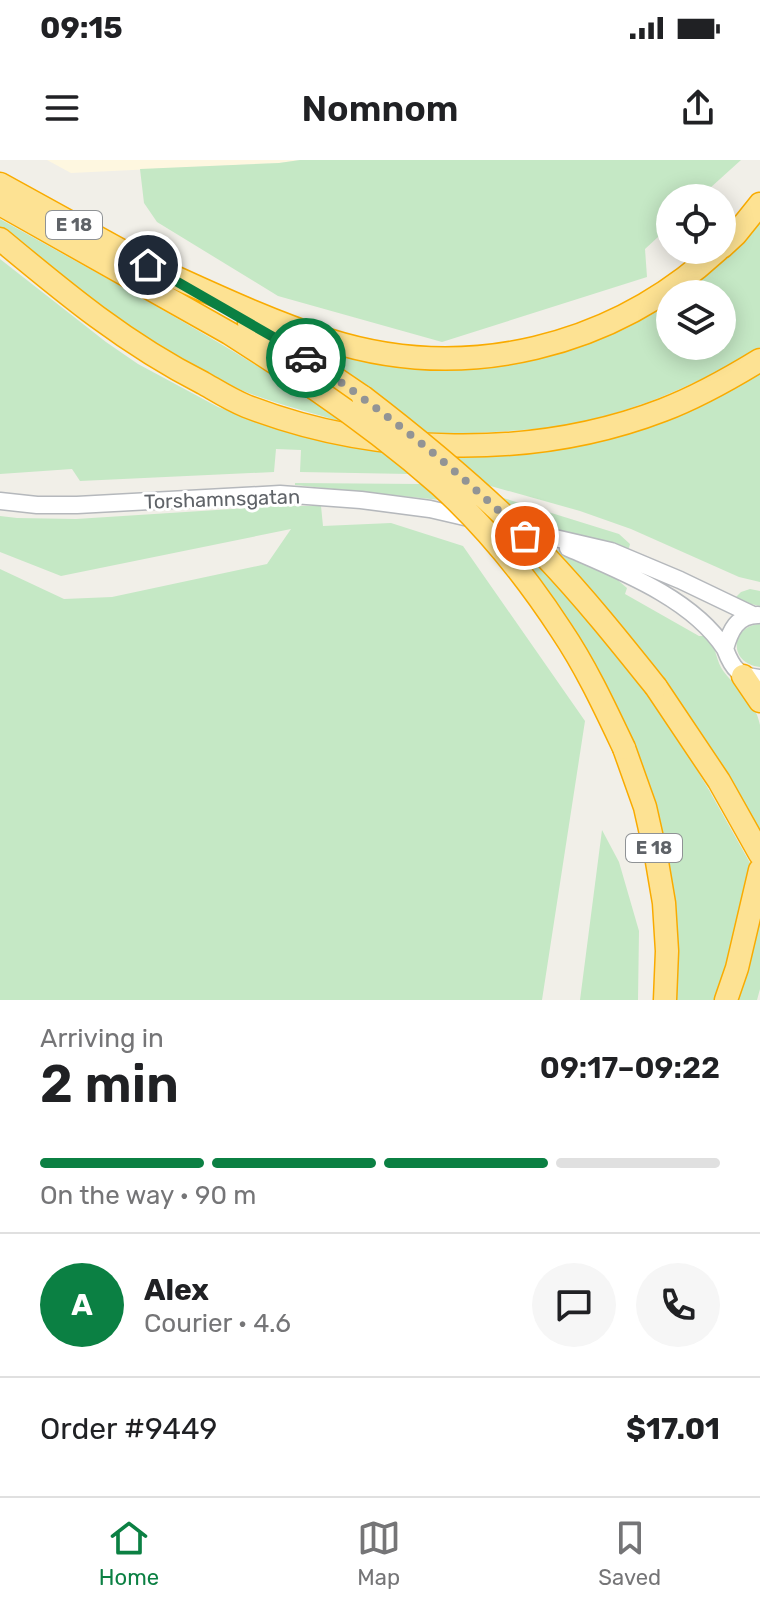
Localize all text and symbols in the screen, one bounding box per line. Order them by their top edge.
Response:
text: 09:15 [40,10,123,46]
icon: menu [40,86,84,130]
icon: share [676,86,720,130]
text: Nomnom [301,87,459,130]
map controls [656,184,736,360]
button: locate [656,184,736,264]
road number: E 18 [46,211,102,239]
pin [114,231,182,299]
icon: home [126,243,170,287]
button: layers [656,280,736,360]
courier [266,318,346,398]
icon: car [284,336,328,380]
street label: Torshamnsgatan [144,484,300,514]
pin [491,502,559,570]
icon: bag [503,514,547,558]
road number: E 18 [626,834,682,862]
text: Arriving in [40,1023,164,1054]
text: 09:17–09:22 [540,1050,720,1086]
text: 2 min [40,1053,179,1115]
text: On the way · 90 m [40,1180,256,1211]
button: chat [532,1263,616,1347]
button: phone [636,1263,720,1347]
text: Alex [144,1272,209,1308]
text: A [71,1287,93,1323]
text: Courier · 4.6 [144,1308,291,1339]
text: Order #9449 [40,1411,217,1447]
text: $17.01 [626,1411,720,1447]
tab: Home [99,1516,159,1591]
tab: Map [357,1516,401,1591]
tab: Saved [598,1516,661,1591]

